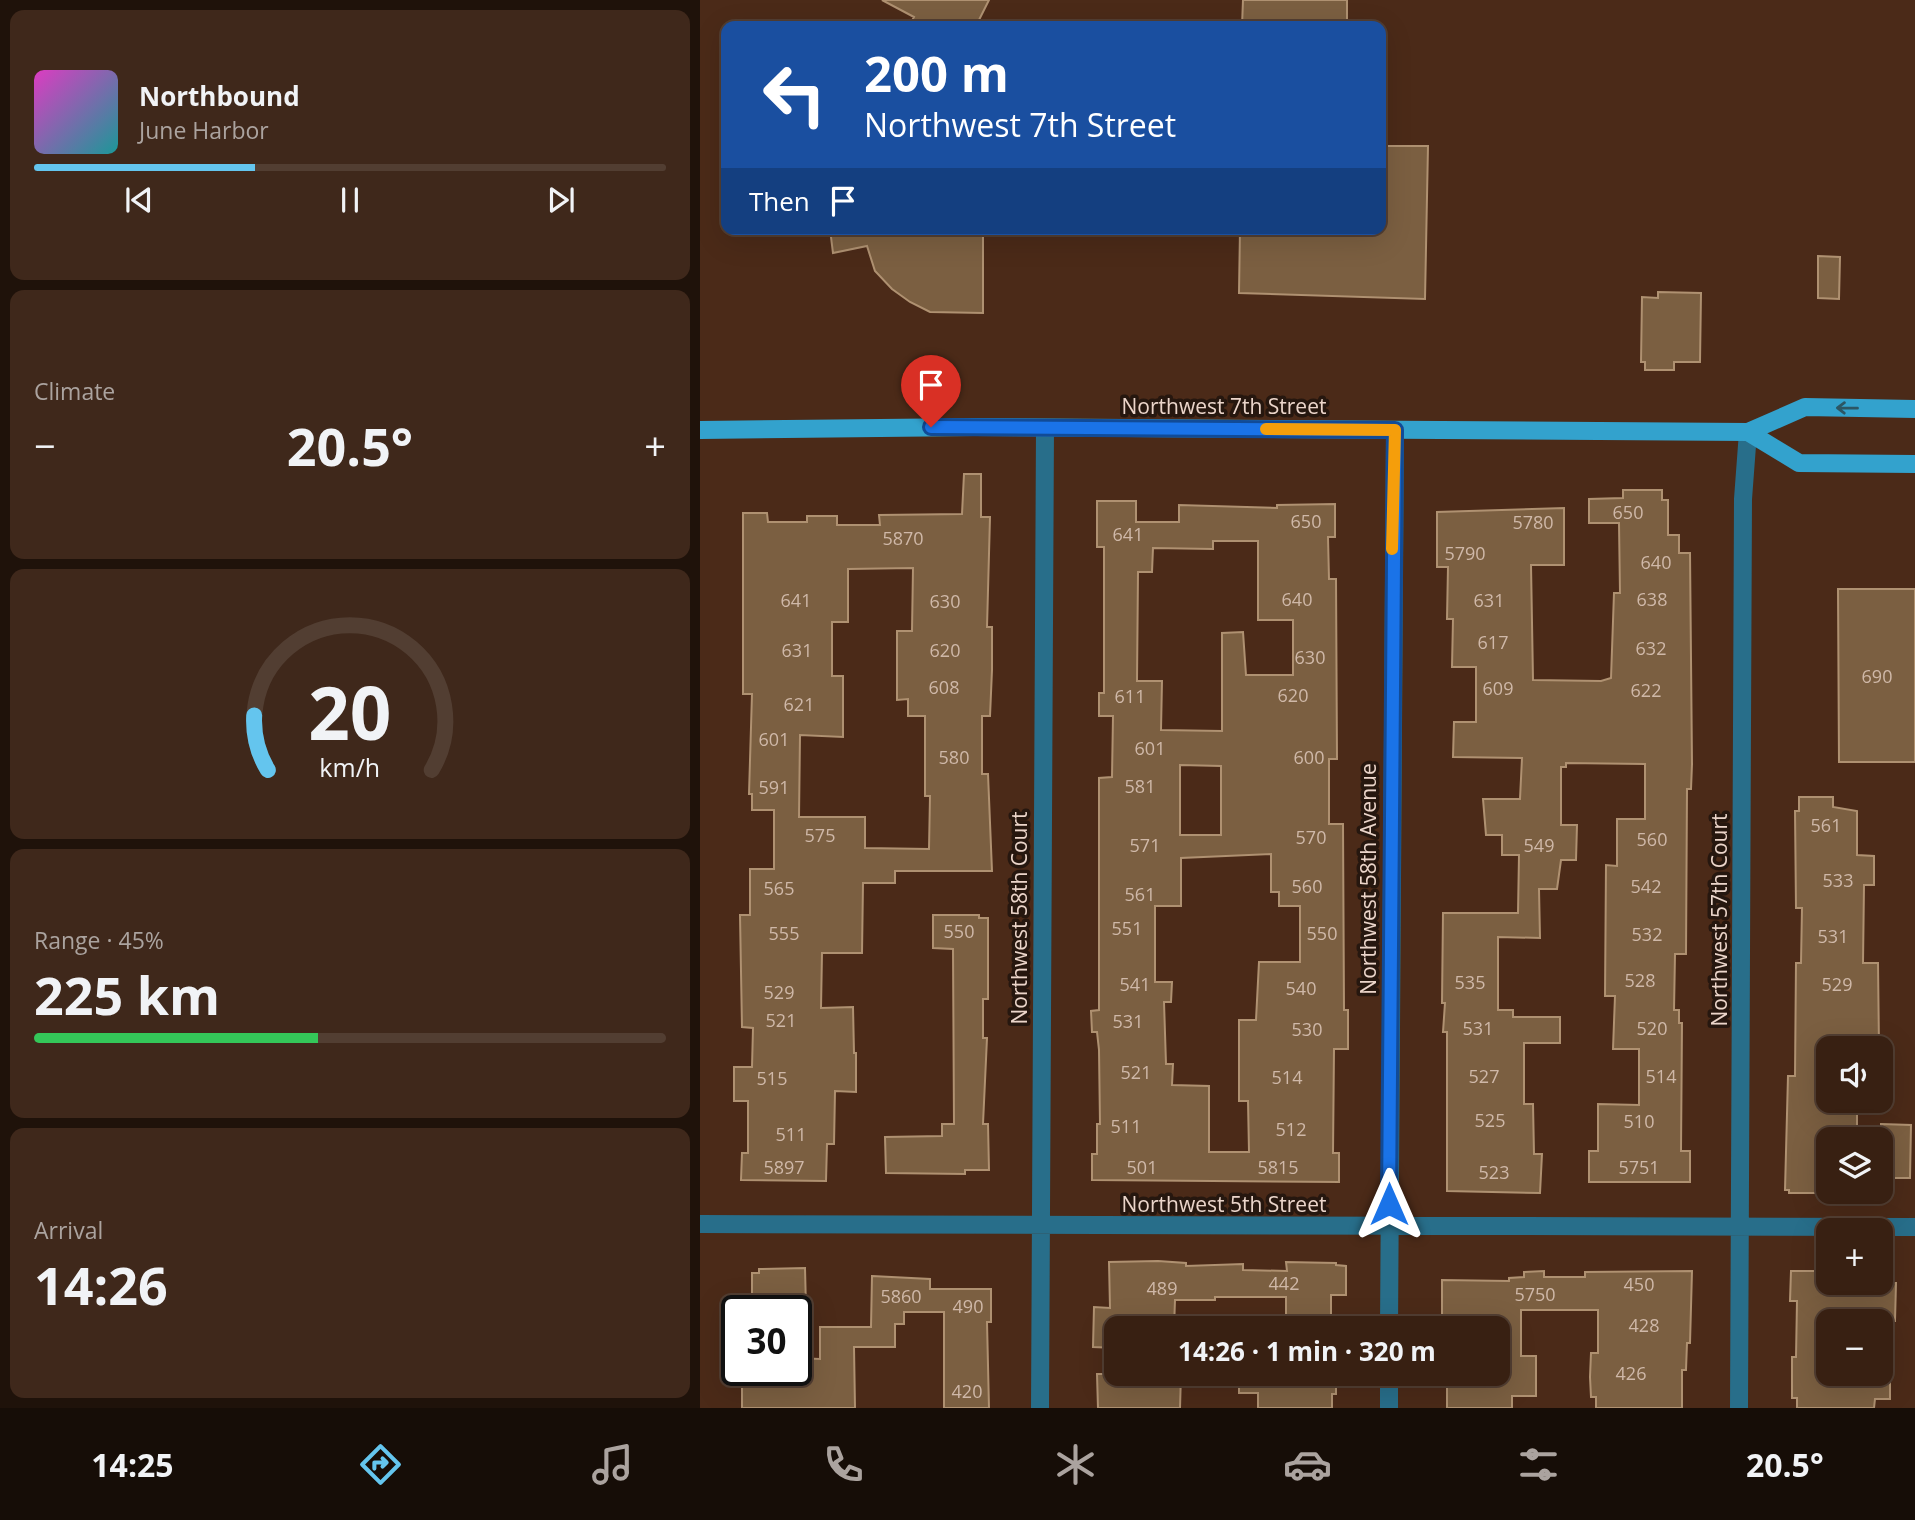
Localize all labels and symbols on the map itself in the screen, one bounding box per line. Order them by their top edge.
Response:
pin [901,355,961,427]
street label: Northwest 7th Street [1122,392,1326,420]
one-way arrow [1836,401,1859,415]
house number: 650 [1613,500,1643,524]
house number: 650 [1291,509,1321,533]
house number: 5780 [1512,510,1554,534]
house number: 641 [1113,522,1143,546]
house number: 5870 [882,526,924,550]
house number: 5790 [1444,541,1486,565]
house number: 640 [1641,550,1671,574]
house number: 640 [1282,587,1312,611]
house number: 638 [1637,587,1667,611]
house number: 641 [781,588,811,612]
house number: 631 [1474,588,1504,612]
house number: 630 [930,589,960,613]
house number: 617 [1478,630,1508,654]
house number: 632 [1636,636,1666,660]
house number: 631 [782,638,812,662]
house number: 620 [930,638,960,662]
house number: 630 [1295,645,1325,669]
house number: 690 [1862,664,1892,688]
house number: 608 [929,675,959,699]
house number: 609 [1483,676,1513,700]
house number: 622 [1631,678,1661,702]
house number: 620 [1278,683,1308,707]
house number: 611 [1115,684,1145,708]
house number: 621 [784,692,814,716]
house number: 601 [759,727,789,751]
house number: 601 [1135,736,1165,760]
house number: 580 [939,745,969,769]
house number: 600 [1294,745,1324,769]
street label: Northwest 58th Avenue [1354,763,1382,995]
house number: 581 [1125,774,1155,798]
house number: 591 [759,775,789,799]
street label: Northwest 58th Court [1005,811,1033,1025]
street label: Northwest 57th Court [1705,813,1733,1027]
house number: 561 [1811,813,1841,837]
house number: 575 [805,823,835,847]
house number: 570 [1296,825,1326,849]
house number: 560 [1637,827,1667,851]
house number: 571 [1130,833,1160,857]
house number: 549 [1524,833,1554,857]
house number: 533 [1823,868,1853,892]
house number: 560 [1292,874,1322,898]
house number: 542 [1631,874,1661,898]
house number: 565 [764,876,794,900]
house number: 561 [1125,882,1155,906]
house number: 551 [1112,916,1142,940]
house number: 550 [944,919,974,943]
house number: 555 [769,921,799,945]
house number: 550 [1307,921,1337,945]
house number: 532 [1632,922,1662,946]
house number: 531 [1818,924,1848,948]
house number: 528 [1625,968,1655,992]
house number: 535 [1455,970,1485,994]
house number: 541 [1120,972,1150,996]
house number: 529 [1822,972,1852,996]
house number: 540 [1286,976,1316,1000]
house number: 529 [764,980,794,1004]
house number: 521 [766,1008,796,1032]
house number: 531 [1113,1009,1143,1033]
house number: 531 [1463,1016,1493,1040]
house number: 520 [1637,1016,1667,1040]
house number: 530 [1292,1017,1322,1041]
house number: 521 [1121,1060,1151,1084]
house number: 527 [1469,1064,1499,1088]
house number: 514 [1646,1064,1676,1088]
house number: 514 [1272,1065,1302,1089]
house number: 515 [757,1066,787,1090]
house number: 525 [1475,1108,1505,1132]
house number: 510 [1624,1109,1654,1133]
house number: 511 [1111,1114,1141,1138]
house number: 512 [1276,1117,1306,1141]
house number: 511 [776,1122,806,1146]
house number: 5897 [763,1155,805,1179]
house number: 501 [1127,1155,1157,1179]
house number: 5815 [1257,1155,1299,1179]
house number: 5751 [1618,1155,1660,1179]
house number: 523 [1479,1160,1509,1184]
position arrow [1352,1167,1426,1241]
street label: Northwest 5th Street [1122,1190,1326,1218]
house number: 442 [1269,1271,1299,1295]
house number: 450 [1624,1272,1654,1296]
house number: 489 [1147,1276,1177,1300]
house number: 5750 [1514,1282,1556,1306]
house number: 5860 [880,1284,922,1308]
house number: 490 [953,1294,983,1318]
speed limit sign: 30 [721,1295,812,1386]
house number: 428 [1629,1313,1659,1337]
house number: 426 [1616,1361,1646,1385]
house number: 420 [952,1379,982,1403]

